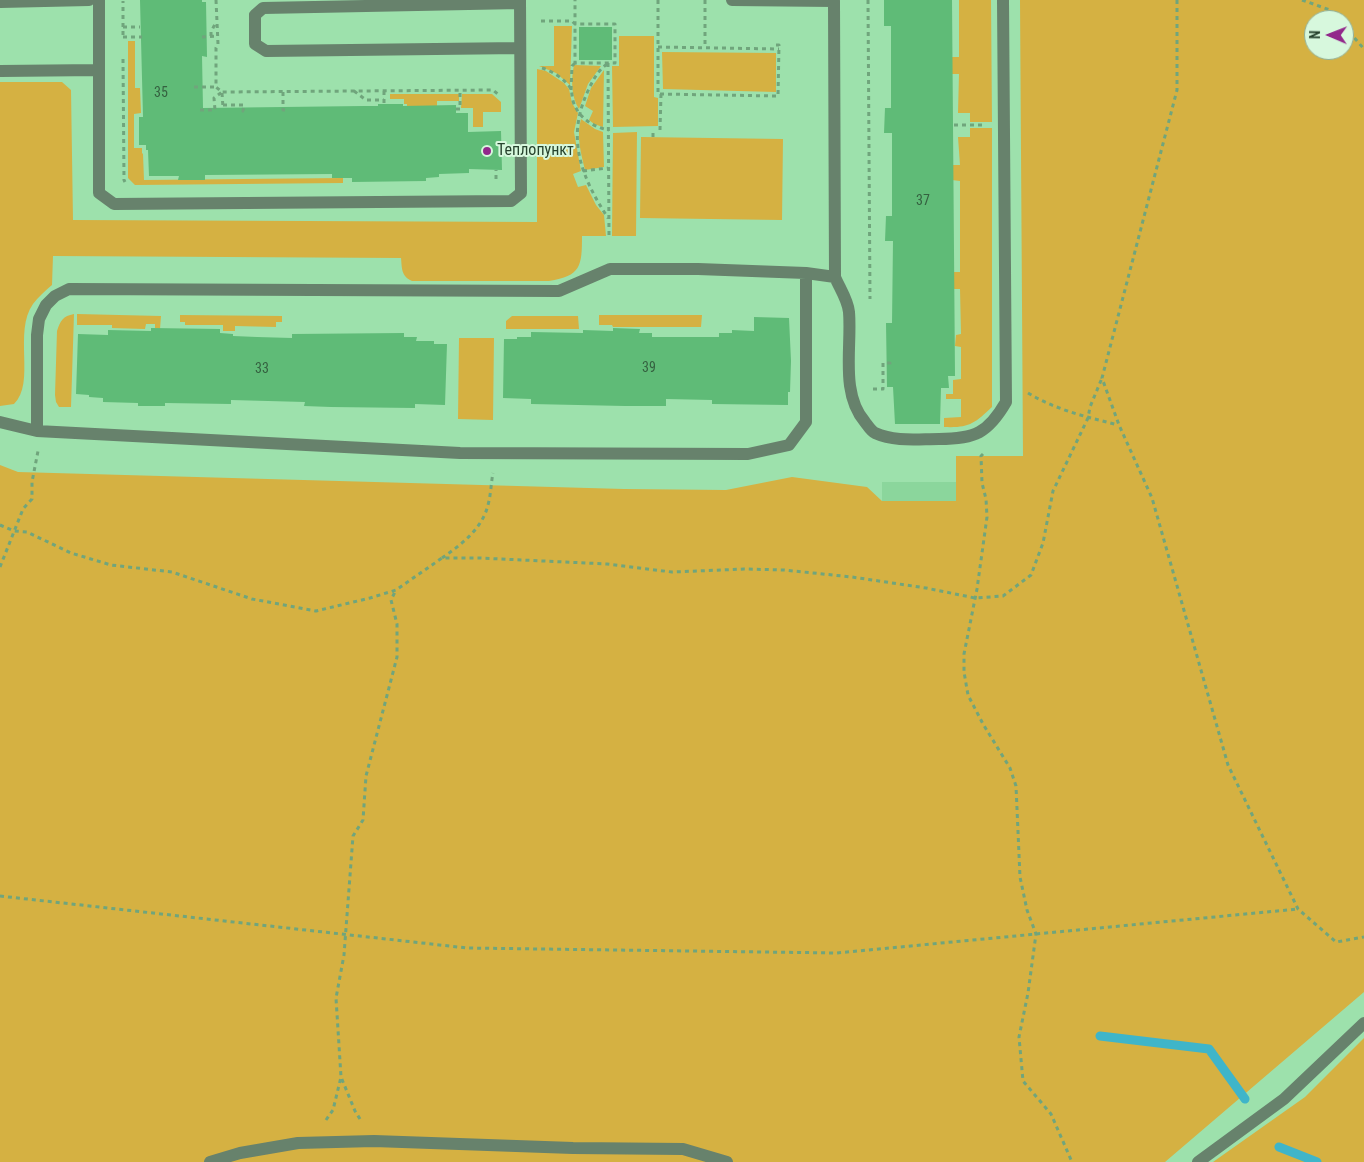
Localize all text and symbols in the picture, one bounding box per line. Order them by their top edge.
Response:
north arrow [1304,10,1354,60]
text: N [1307,30,1323,39]
house number: 35 [154,85,168,101]
place label: Теплопункт [497,141,574,161]
marker: Теплопункт [481,145,493,157]
house number: 37 [916,193,930,209]
house number: 39 [642,360,656,376]
house number: 33 [255,361,269,377]

